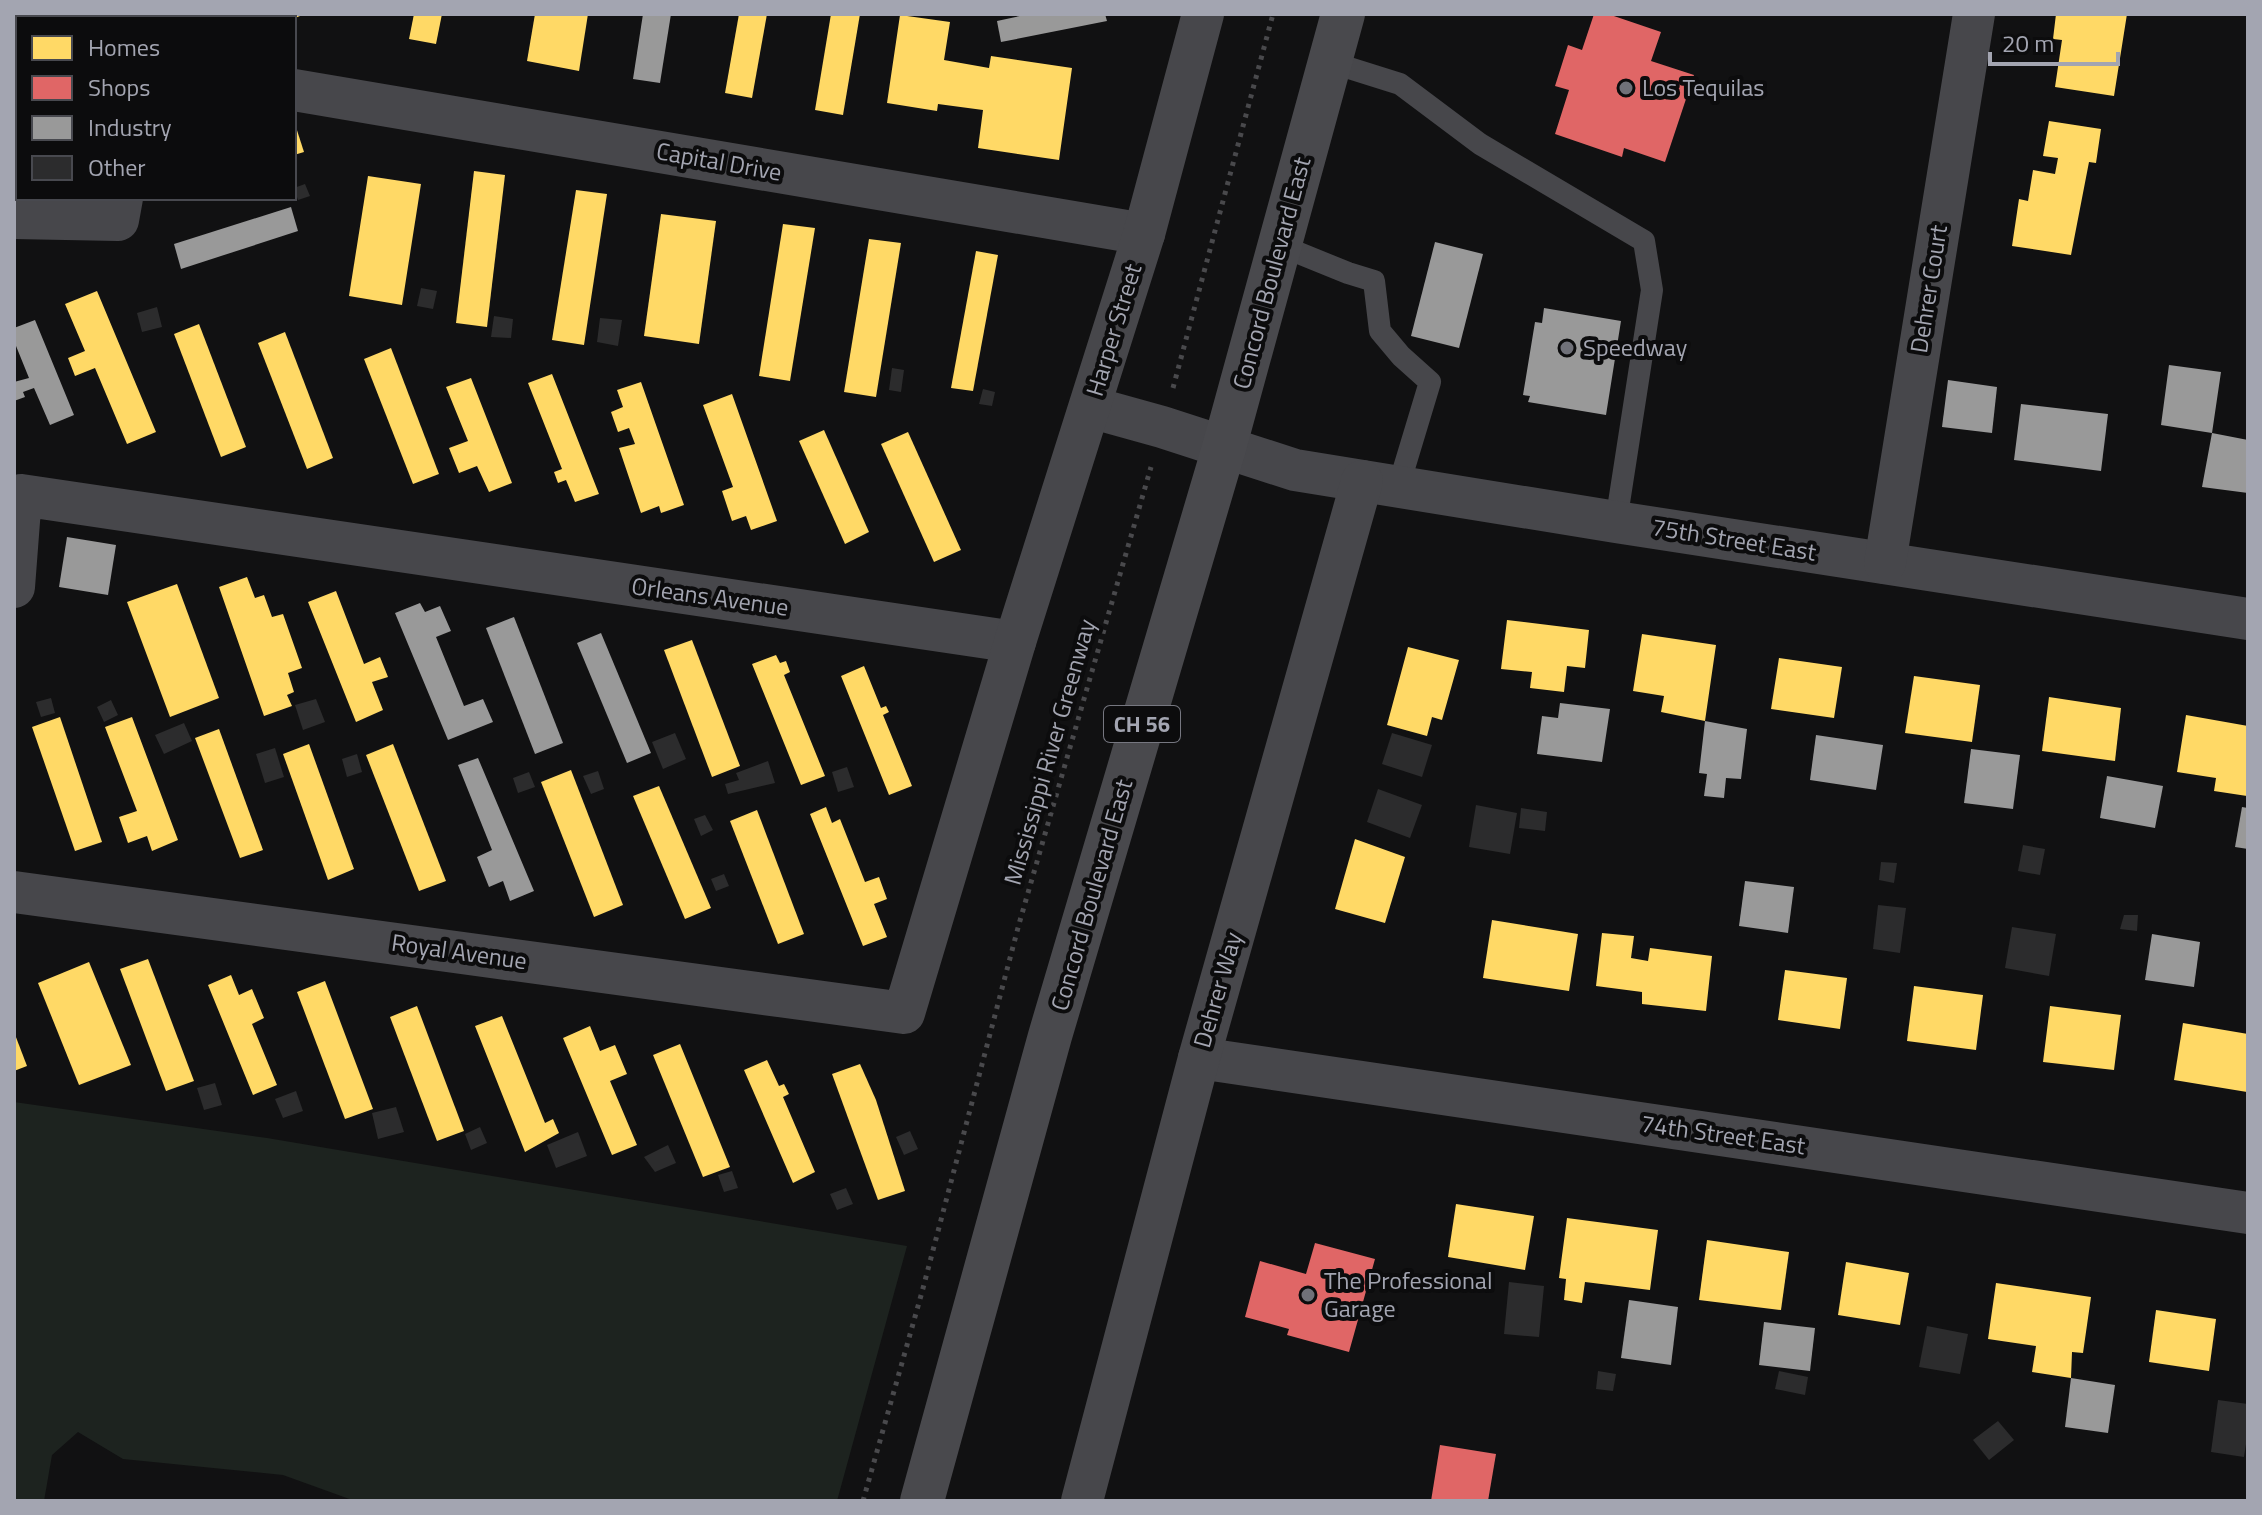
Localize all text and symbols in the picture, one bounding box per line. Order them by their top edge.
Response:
legend [16,16,296,200]
scale bar [1990,16,2118,66]
text: 20 m [2002,25,2054,61]
text: Homes [88,29,160,65]
text: Shops [88,69,150,105]
place label: Los Tequilas [1642,69,1764,105]
marker: Los Tequilas [1617,79,1635,97]
text: Industry [88,109,172,145]
street label: Capital Drive [654,132,785,190]
text: Other [88,149,146,185]
street label: Concord Boulevard East [1223,152,1320,393]
street label: Dehrer Court [1900,222,1956,355]
street label: Harper Street [1076,259,1150,400]
place label: Speedway [1583,329,1688,365]
marker: Speedway [1558,339,1576,357]
street label: 75th Street East [1650,508,1819,570]
street label: Orleans Avenue [629,567,791,625]
street label: Mississippi River Greenway [994,614,1104,889]
road number: CH 56 [1104,706,1180,742]
street label: Concord Boulevard East [1041,774,1141,1015]
street label: Royal Avenue [389,924,529,978]
street label: Dehrer Way [1183,927,1251,1052]
street label: 74th Street East [1639,1105,1808,1163]
place label: The Professional Garage [1324,1262,1492,1326]
marker: The Professional Garage [1299,1286,1317,1304]

